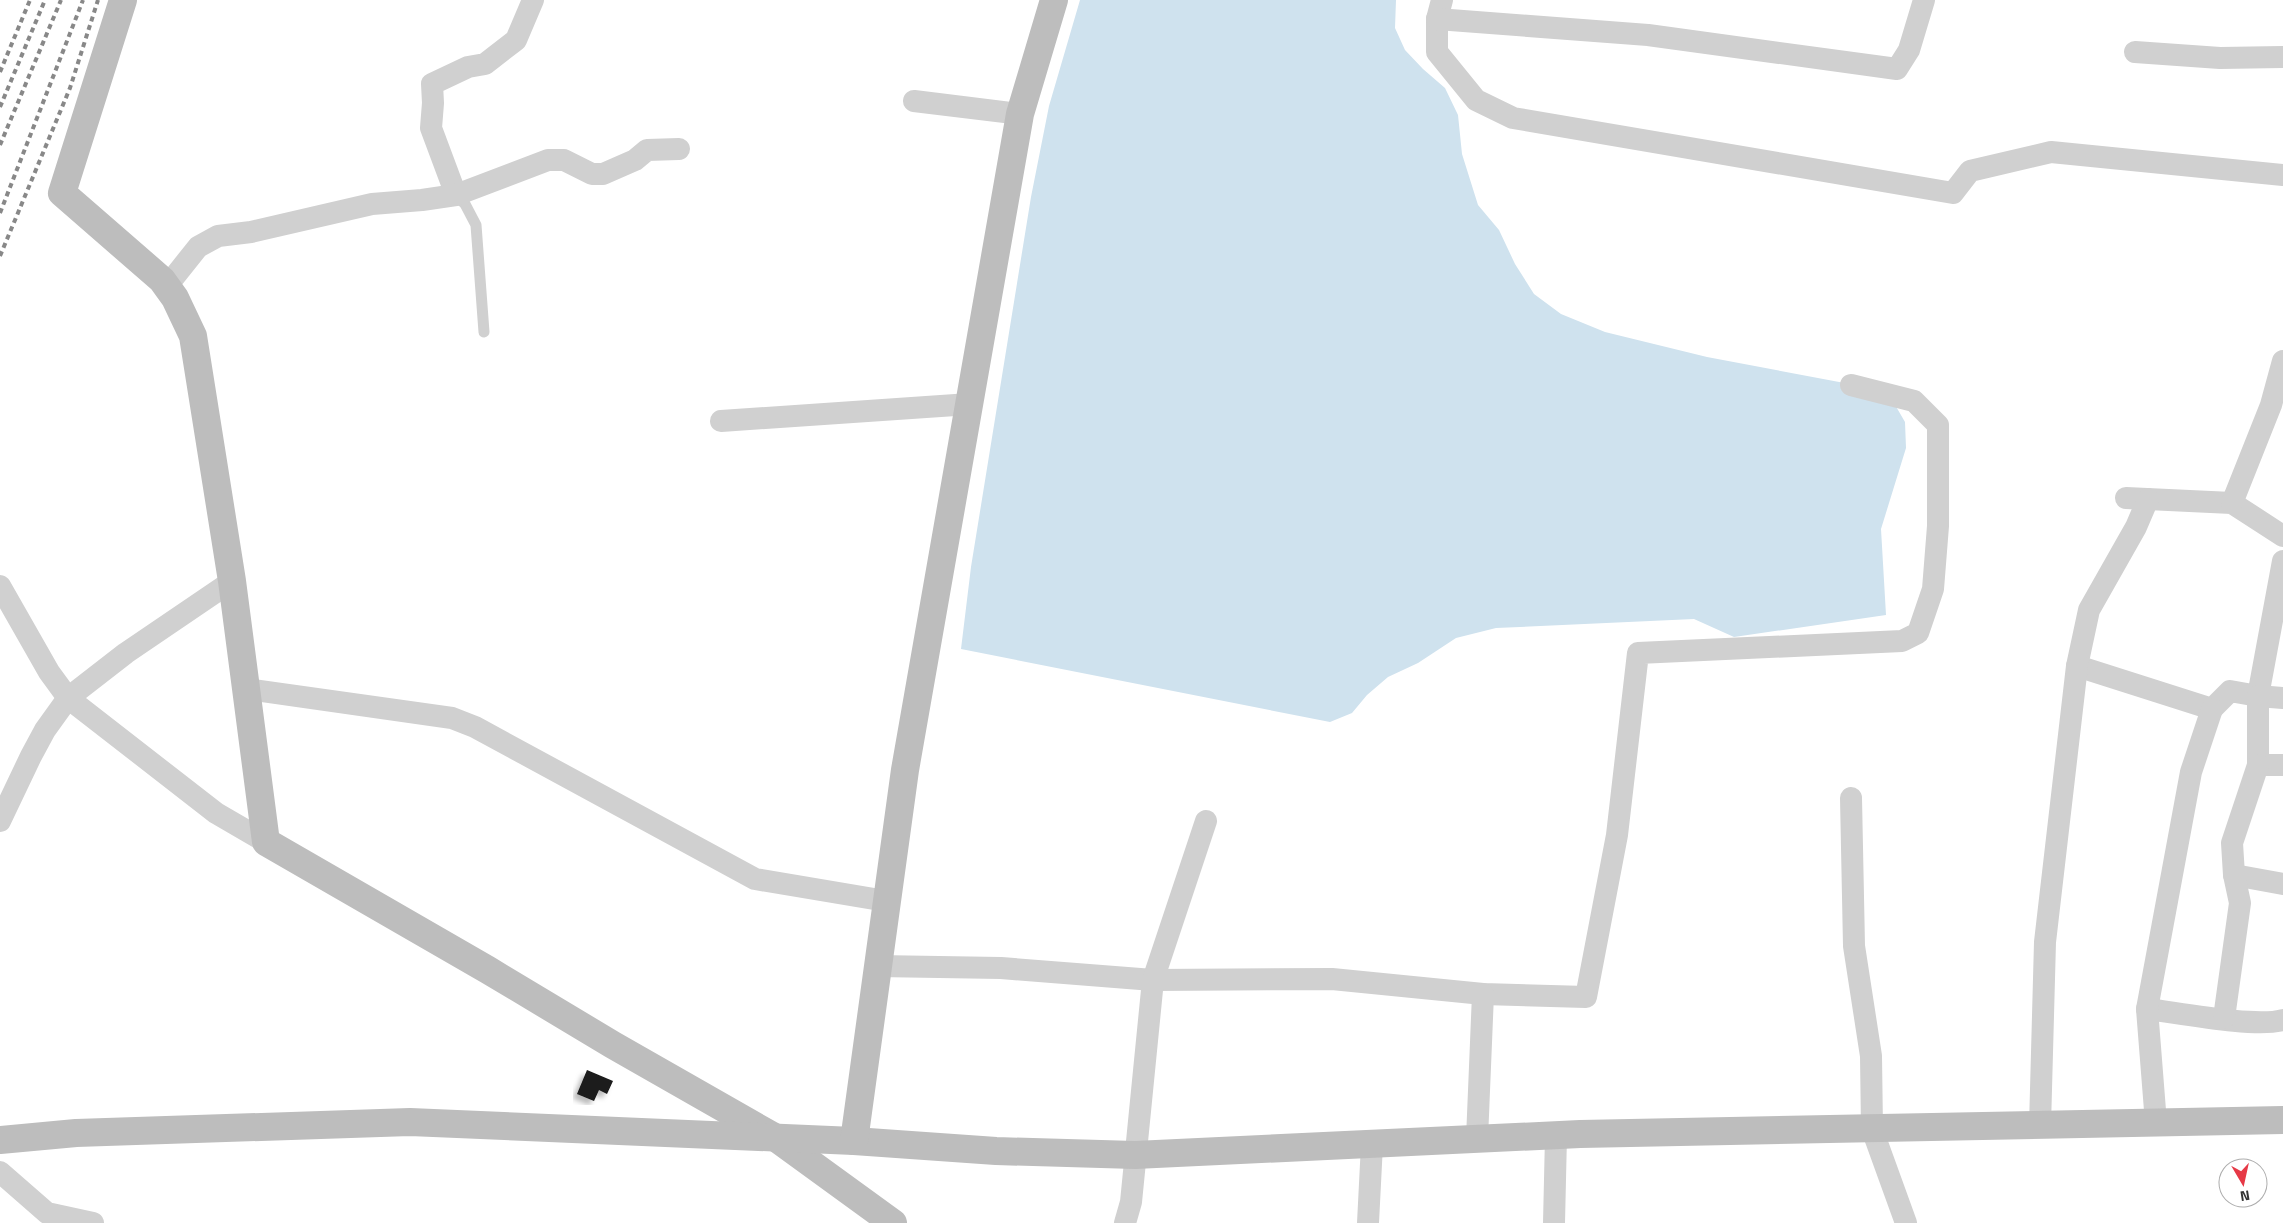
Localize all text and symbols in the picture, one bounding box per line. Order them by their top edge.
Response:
north arrow [2218,1158,2268,1208]
text: N [2239,1185,2252,1207]

